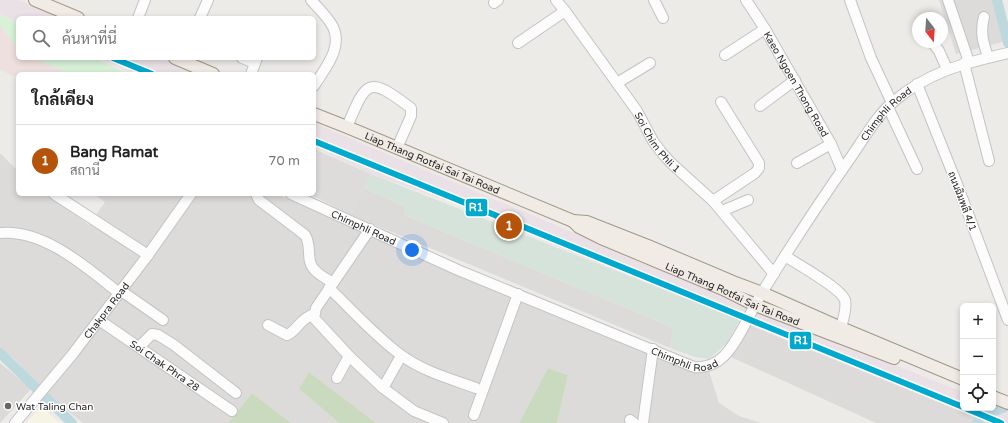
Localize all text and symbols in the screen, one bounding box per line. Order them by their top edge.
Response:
north arrow [912,12,948,48]
search box [16,16,316,60]
icon: search [30,27,52,49]
text: ค้นหาที่นี่ [62,30,117,48]
street label: Kaeo Ngoen Thong Road [761,30,831,139]
street label: Chimphli Road [859,85,914,144]
text: ใกล้เคียง [32,89,94,110]
street label: Soi Chim Phli 1 [632,110,682,175]
street label: Liap Thang Rotfai Sai Tai Road [363,130,501,197]
text: Bang Ramat [70,143,158,161]
text: 1 [41,153,49,169]
text: 70 m [268,153,300,169]
text: สถานี [70,163,100,179]
street label: ถนนฉิมพลี 4/1 [945,169,980,233]
line badge: R1 [465,198,488,217]
text: R1 [469,201,483,214]
street label: Chimphli Road [329,208,398,248]
pin: 1 [496,211,522,241]
your location [402,240,422,260]
street label: Liap Thang Rotfai Sai Tai Road [663,261,801,328]
street label: Chakpra Road [82,280,132,341]
map controls [960,303,996,411]
button: + [960,303,996,339]
line badge: R1 [789,331,812,350]
text: R1 [794,334,808,347]
street label: Soi Chak Phra 28 [127,338,201,394]
button: − [960,339,996,375]
street label: Chimphli Road [649,345,721,374]
button: locate [960,375,996,411]
marker: Wat Taling Chan [3,401,13,411]
place label: Wat Taling Chan [16,401,93,413]

